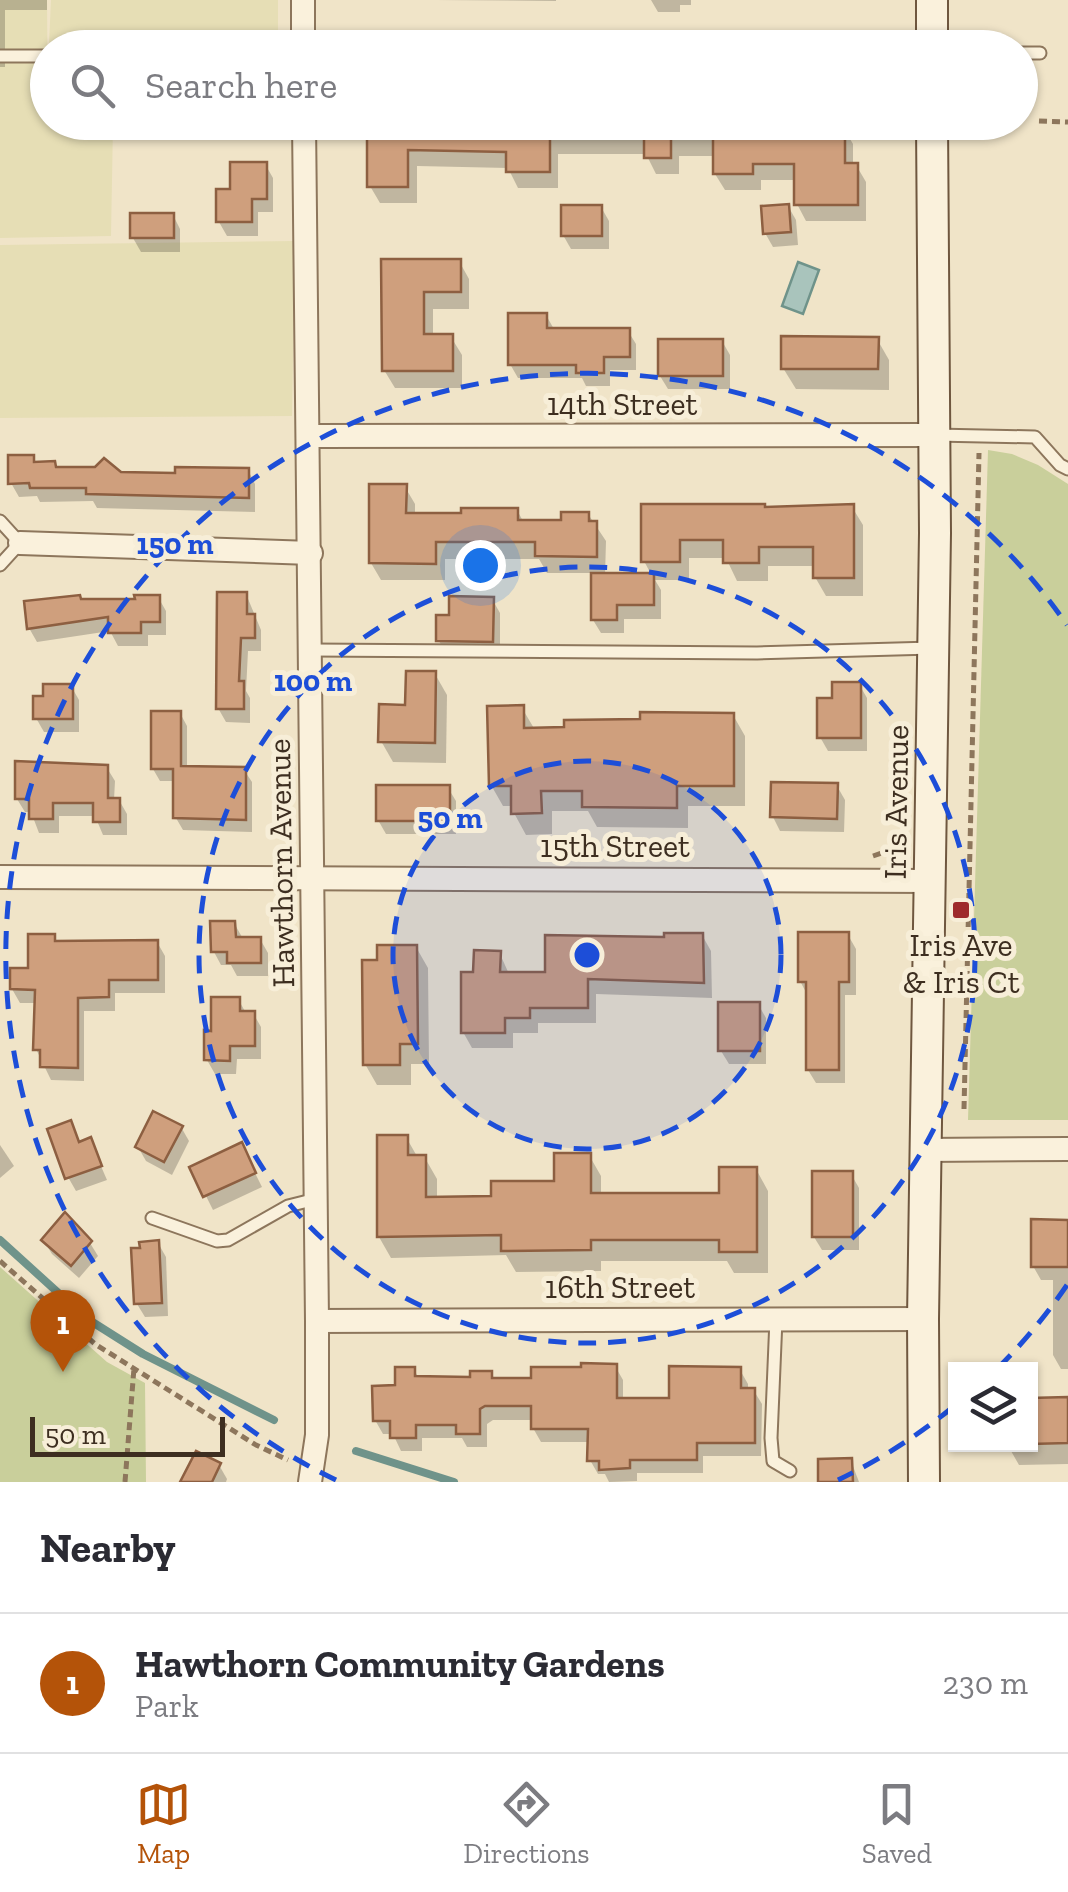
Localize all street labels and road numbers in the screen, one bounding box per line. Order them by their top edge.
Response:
street label: 14th Street [547,385,697,423]
street label: Iris Avenue [876,724,916,880]
street label: Hawthorn Avenue [260,738,302,988]
street label: 15th Street [540,827,690,865]
street label: 16th Street [545,1268,695,1306]

